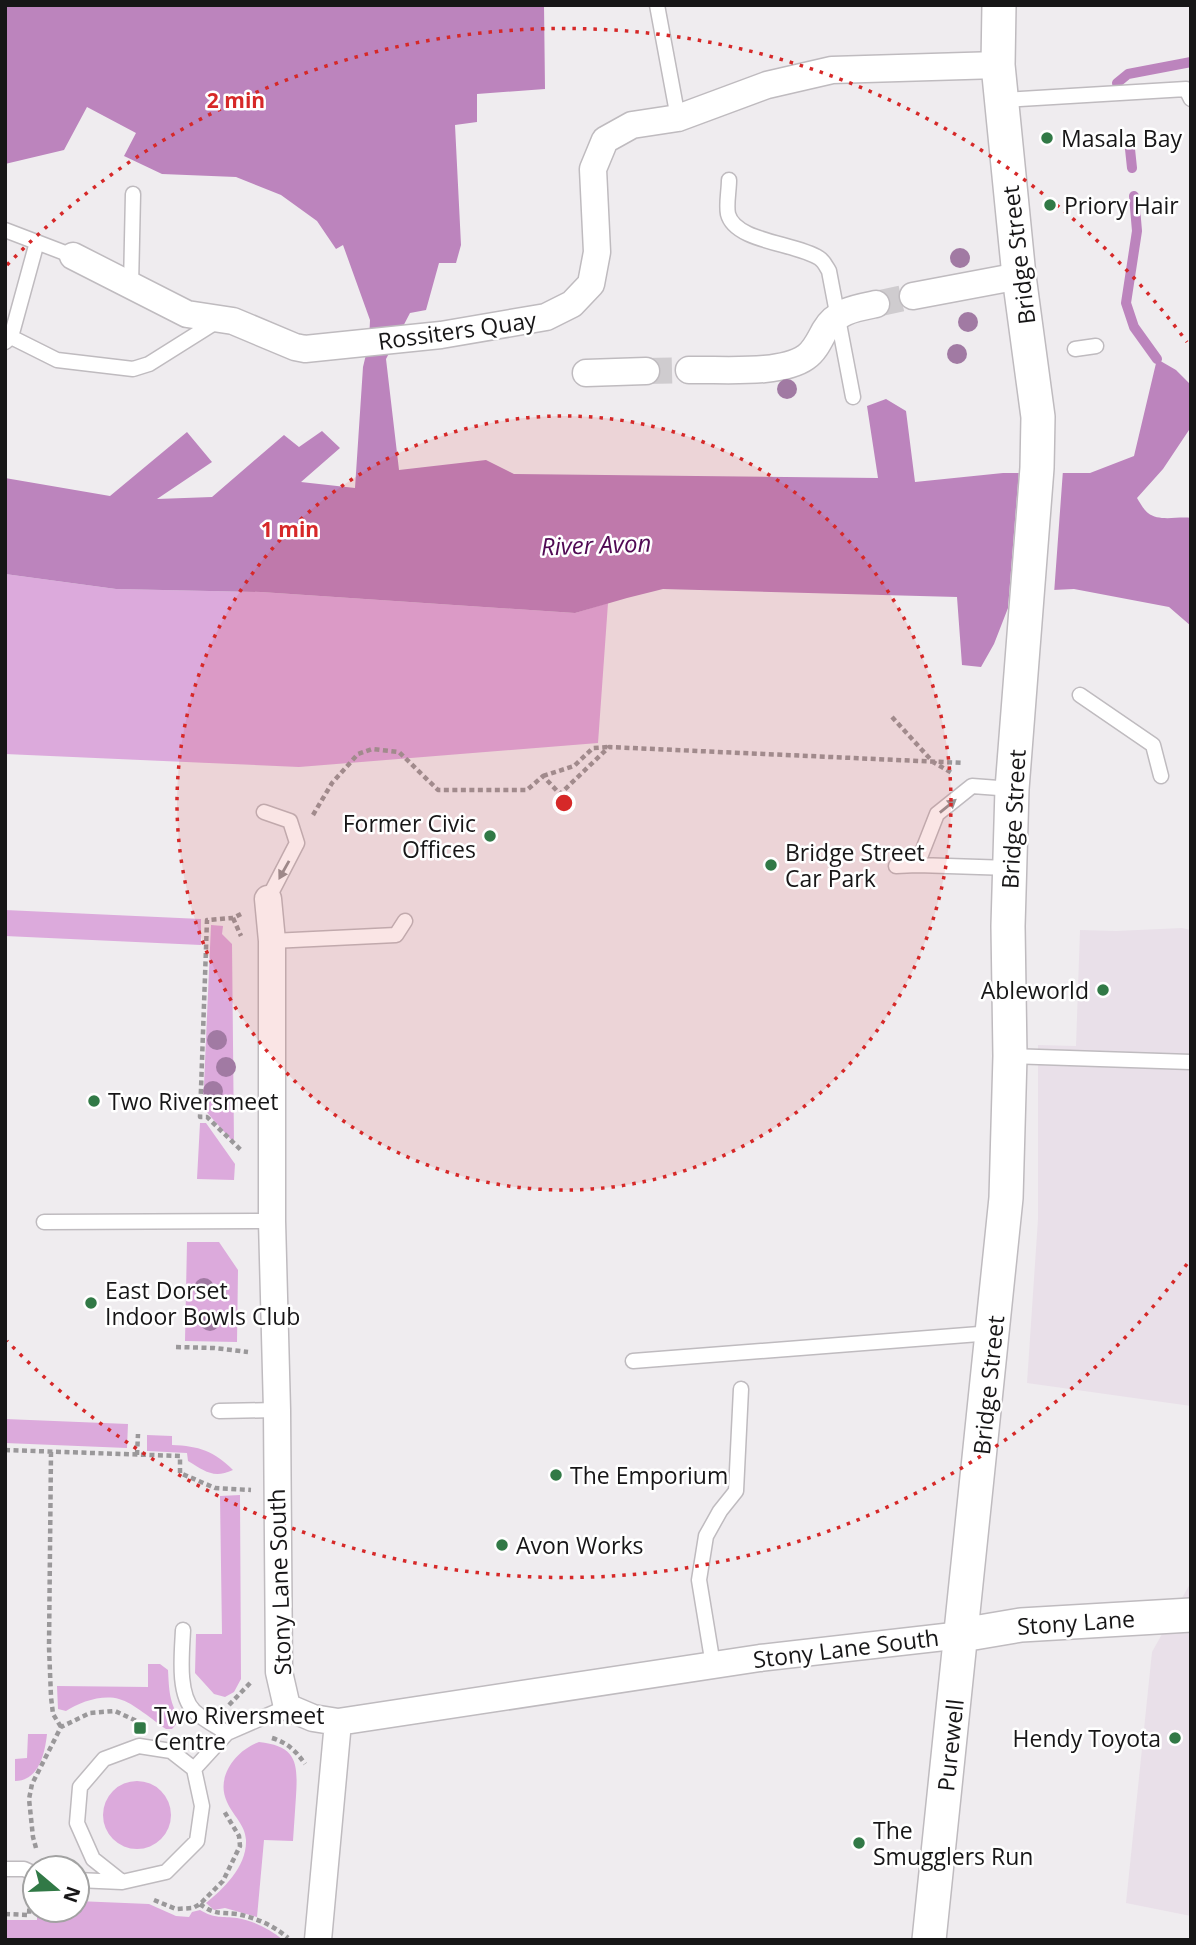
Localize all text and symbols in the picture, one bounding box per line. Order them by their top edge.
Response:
text: 2 min [207,86,265,114]
place label: Masala Bay [1061,122,1182,154]
marker: Masala Bay [1039,130,1055,146]
street label: Bridge Street [994,184,1042,326]
place label: Priory Hair [1064,189,1179,221]
marker: Priory Hair [1042,197,1058,213]
street label: Rossiters Quay [376,303,539,357]
text: 1 min [261,515,319,543]
water label: River Avon [540,526,652,562]
street label: Bridge Street [993,748,1033,890]
centre of rings [552,791,576,815]
one-way arrow [939,799,956,814]
place label: Former Civic Offices [343,807,476,865]
marker: Former Civic Offices [482,828,498,844]
place label: Bridge Street Car Park [785,836,925,894]
marker: Bridge Street Car Park [763,857,779,873]
one-way arrow [278,860,290,880]
place label: Ableworld [981,974,1089,1006]
marker: Ableworld [1095,982,1111,998]
place label: Two Riversmeet [108,1085,278,1117]
marker: Two Riversmeet [86,1093,102,1109]
place label: East Dorset Indoor Bowls Club [105,1274,300,1332]
marker: East Dorset Indoor Bowls Club [83,1295,99,1311]
street label: Bridge Street [965,1314,1011,1456]
place label: The Emporium [570,1459,728,1491]
marker: The Emporium [548,1467,564,1483]
street label: Stony Lane South [260,1488,298,1676]
place label: Avon Works [516,1529,643,1561]
marker: Avon Works [494,1537,510,1553]
street label: Stony Lane [1016,1602,1136,1642]
street label: Stony Lane South [751,1621,941,1675]
street label: Purewell [929,1697,971,1793]
place label: Two Riversmeet Centre [154,1699,324,1757]
marker: Two Riversmeet Centre [132,1720,148,1736]
place label: Hendy Toyota [1013,1722,1161,1754]
marker: Hendy Toyota [1167,1730,1183,1746]
place label: The Smugglers Run [873,1814,1033,1872]
marker: The Smugglers Run [851,1835,867,1851]
north arrow [21,1854,91,1924]
text: N [57,1883,87,1906]

